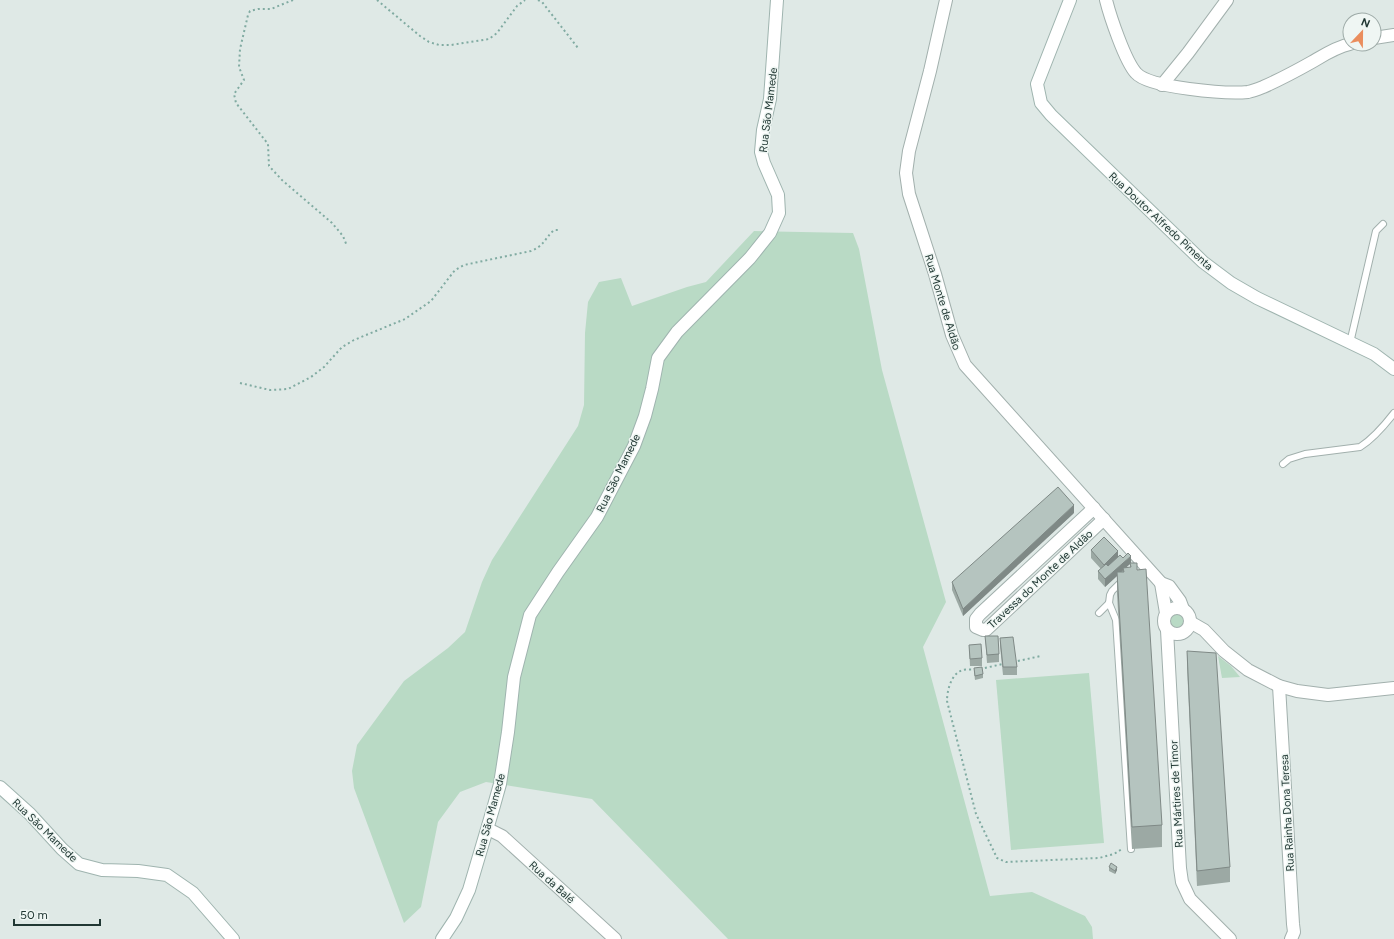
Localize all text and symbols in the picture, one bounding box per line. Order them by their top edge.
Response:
north arrow [1342,12,1382,52]
text: N [1359,16,1372,31]
street label: Rua São Mamede [757,67,780,153]
street label: Rua Doutor Alfredo Pimenta [1106,170,1215,273]
street label: Rua Monte de Aldão [922,253,963,352]
street label: Rua São Mamede [594,432,643,515]
street label: Travessa do Monte de Aldão [985,527,1095,631]
street label: Rua Mártires de Timor [1167,740,1186,848]
street label: Rua Rainha Dona Teresa [1278,754,1297,872]
street label: Rua São Mamede [473,772,508,858]
street label: Rua São Mamede [9,796,80,865]
street label: Rua da Balé [526,859,577,906]
scale bar [14,901,100,927]
text: 50 m [20,908,48,922]

